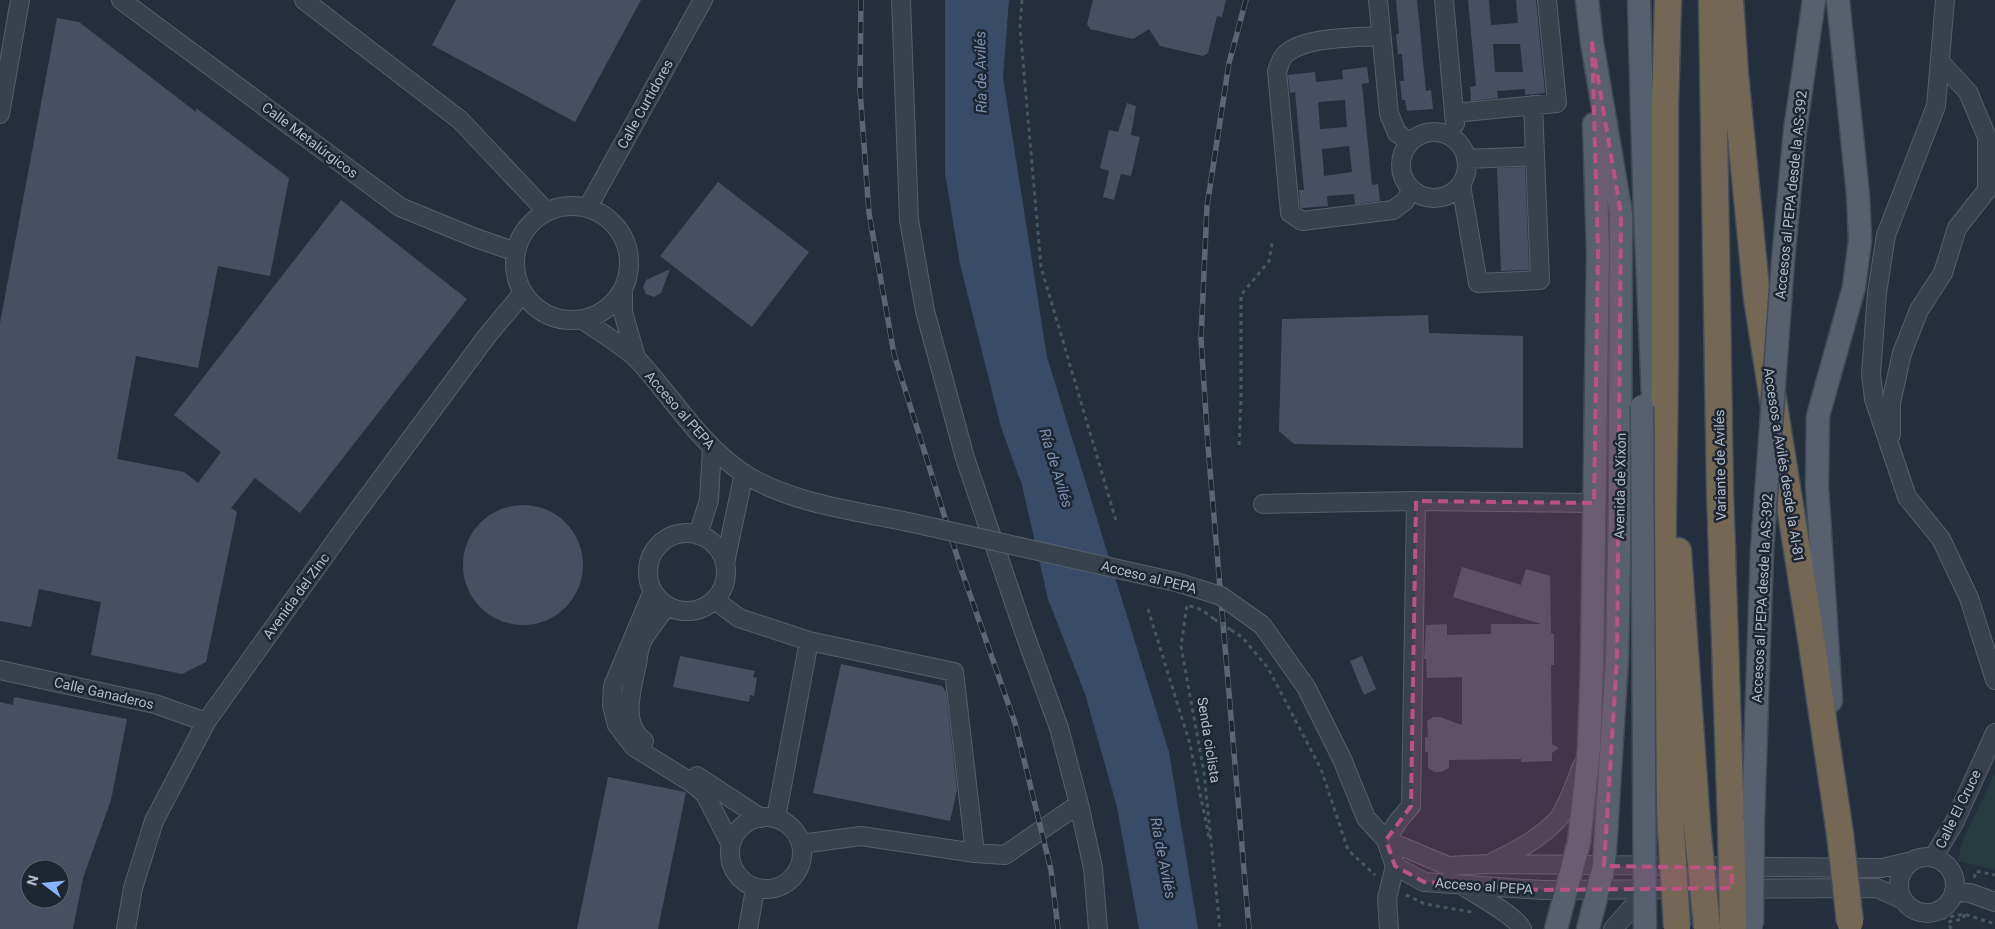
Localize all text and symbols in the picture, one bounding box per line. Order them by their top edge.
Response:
water label: Ría de Avilés [971,31,991,113]
street label: Calle Curtidores [614,57,676,151]
street label: Accesos al PEPA desde la AS-392 [1772,90,1810,300]
street label: Calle Metalúrgicos [259,99,361,181]
street label: Accesos a Avilés desde la AI-81 [1761,366,1807,564]
street label: Acceso al PEPA [642,368,718,452]
street label: Variante de Avilés [1711,409,1729,521]
water label: Ría de Avilés [1035,426,1077,510]
street label: Avenida de Xixón [1611,433,1629,539]
street label: Accesos al PEPA desde la AS-392 [1749,493,1775,703]
street label: Avenida del Zinc [260,550,332,642]
street label: Acceso al PEPA [1099,557,1199,597]
street label: Calle Ganaderos [52,674,156,712]
street label: Senda ciclista [1194,696,1224,784]
street label: Calle El Cruce [1932,767,1984,851]
water label: Ría de Avilés [1146,816,1180,900]
north arrow [20,859,70,909]
text: N [23,873,42,887]
street label: Acceso al PEPA [1434,875,1534,897]

